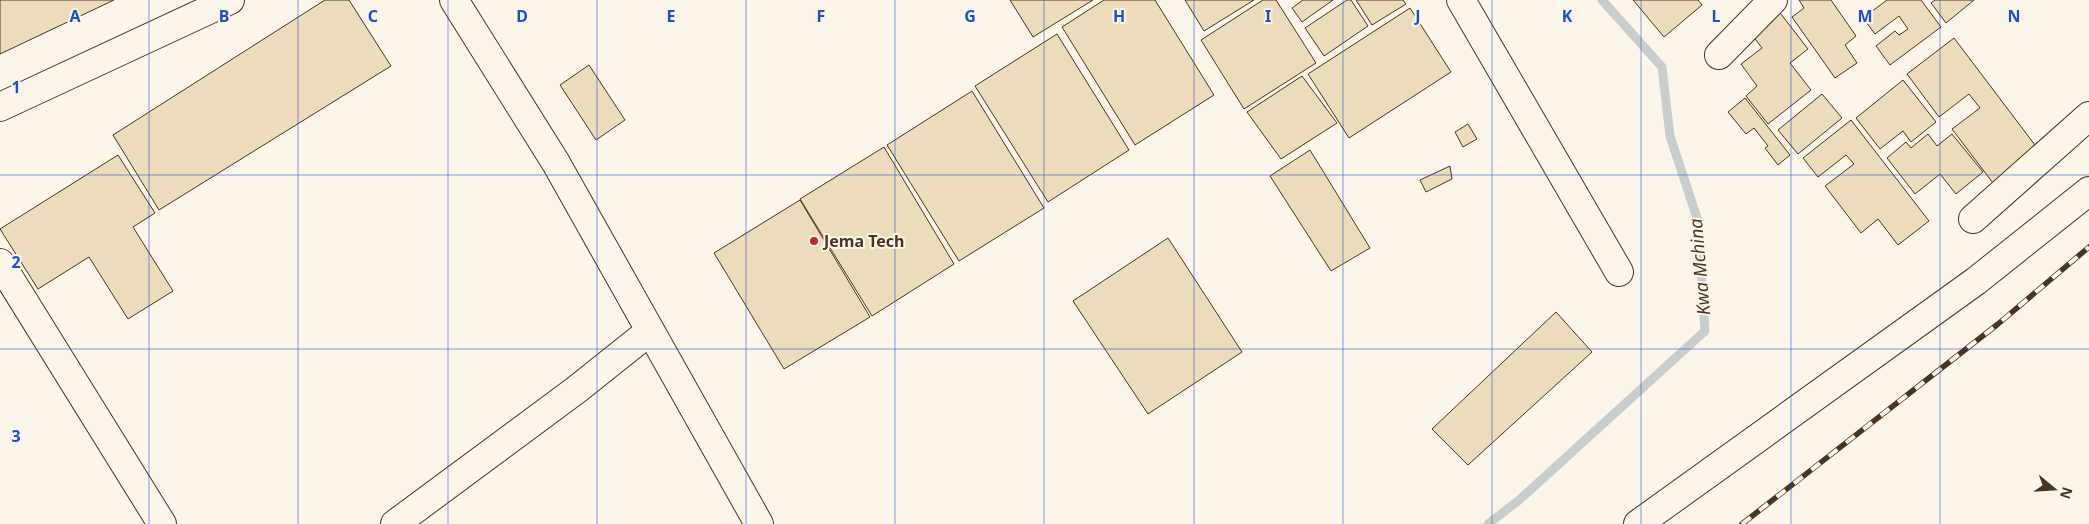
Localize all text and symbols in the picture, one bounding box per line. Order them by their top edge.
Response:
text: A [69,5,81,27]
text: B [219,5,229,27]
text: C [368,5,378,27]
text: D [516,5,528,27]
text: E [667,5,676,27]
text: F [817,5,825,27]
text: G [964,5,976,27]
text: H [1113,5,1125,27]
text: I [1265,5,1271,27]
text: J [1413,5,1421,27]
text: K [1562,5,1573,27]
text: L [1712,5,1721,27]
text: M [1857,5,1873,27]
text: N [2007,5,2021,27]
text: 1 [11,76,21,98]
water label: Kwa Mchina [1683,218,1715,316]
place label: Jema Tech [822,230,905,252]
marker: Jema Tech [808,235,820,247]
text: 2 [11,251,21,273]
text: 3 [11,425,21,447]
north arrow [2029,464,2079,514]
text: N [2056,485,2078,502]

